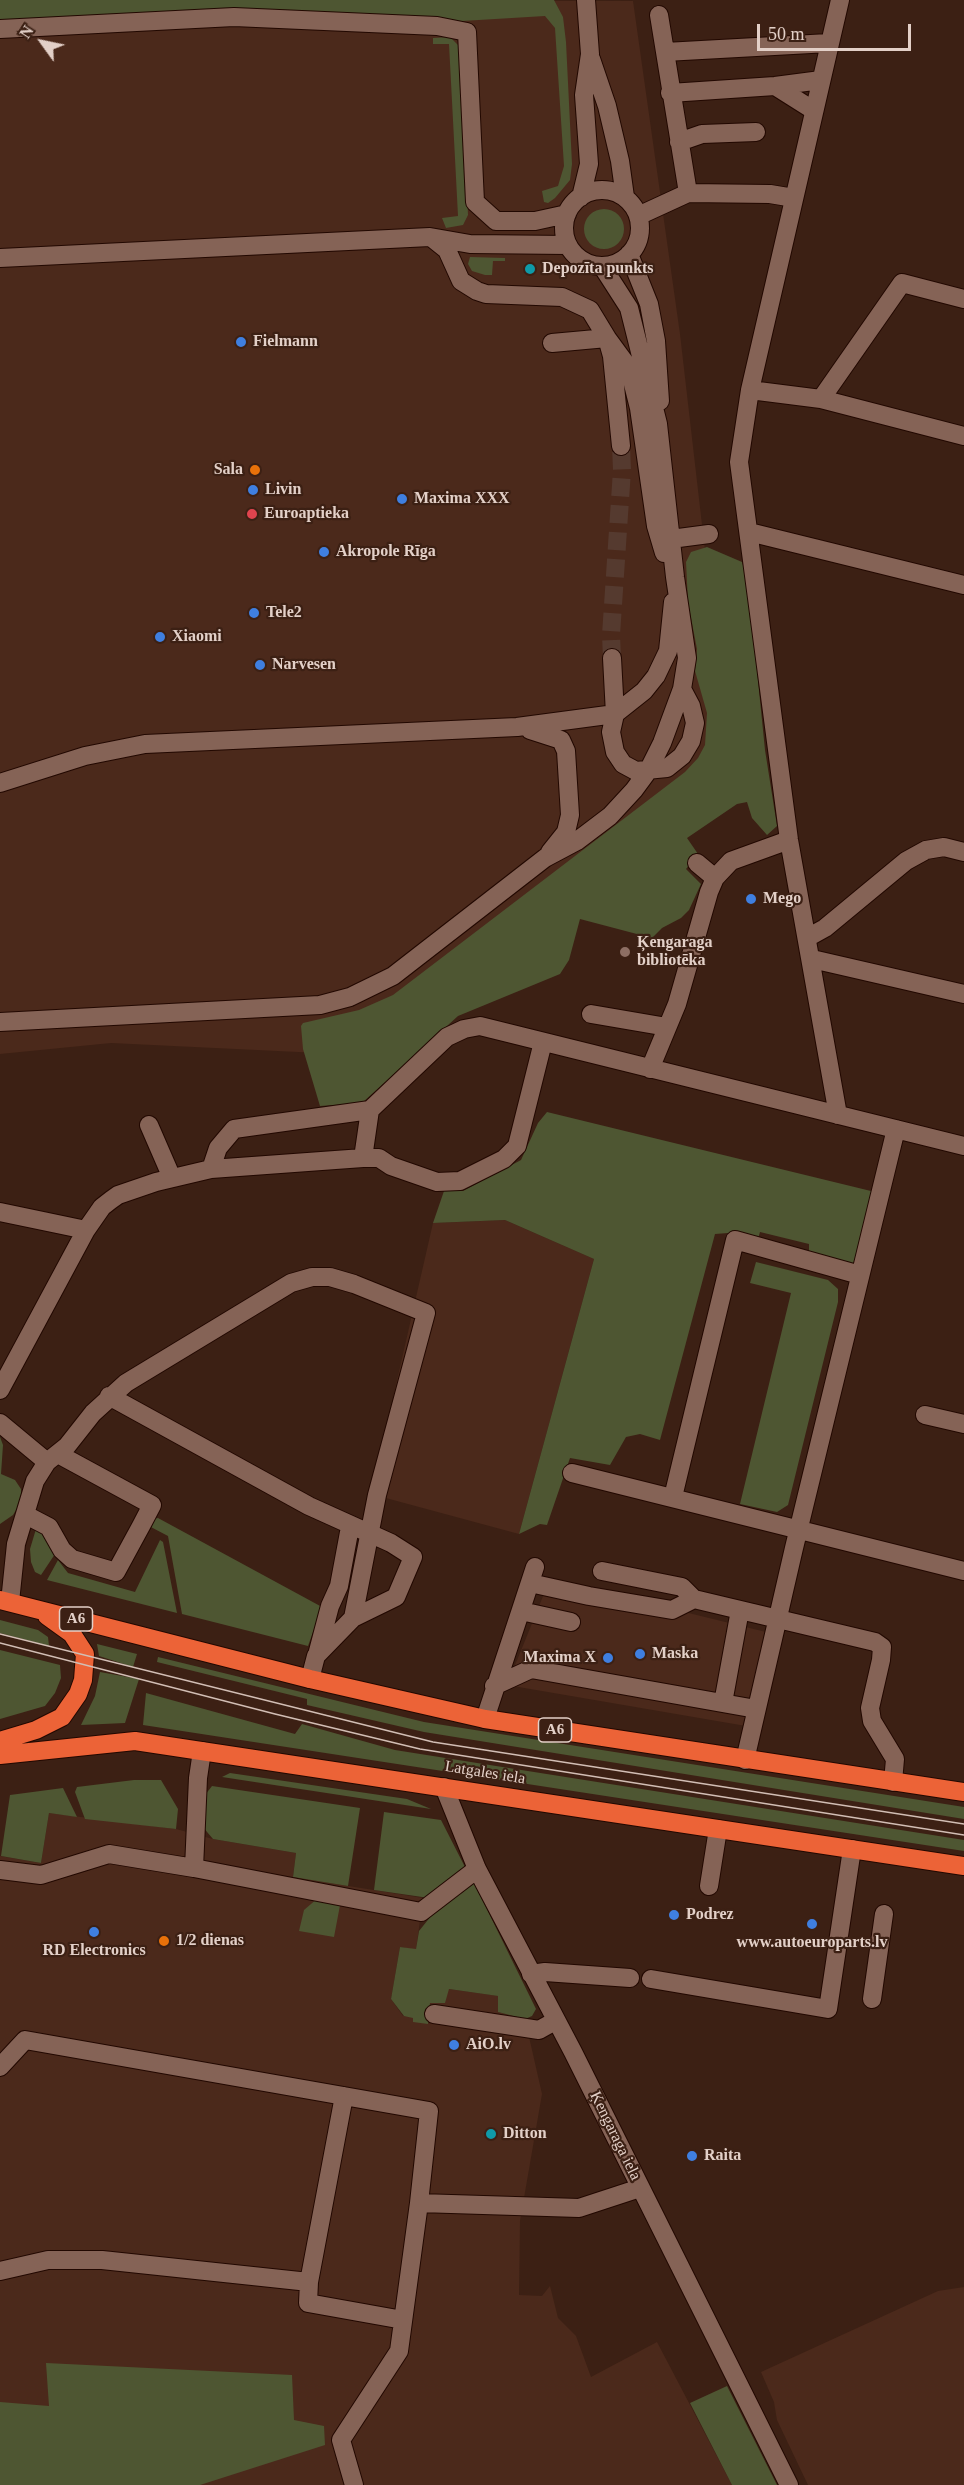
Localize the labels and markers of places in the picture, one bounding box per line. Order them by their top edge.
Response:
place label: Depozīta punkts [542,259,654,279]
marker: Depozīta punkts [523,262,537,276]
place label: Fielmann [253,332,318,352]
marker: Fielmann [234,335,248,349]
place label: Sala [214,460,243,480]
marker: Sala [248,463,262,477]
place label: Livin [265,480,301,500]
marker: Livin [246,483,260,497]
place label: Maxima XXX [414,489,510,509]
marker: Maxima XXX [395,492,409,506]
place label: Euroaptieka [264,504,349,524]
marker: Euroaptieka [245,507,259,521]
place label: Akropole Rīga [336,542,436,562]
marker: Akropole Rīga [317,545,331,559]
place label: Tele2 [266,603,302,623]
marker: Tele2 [247,606,261,620]
place label: Xiaomi [172,627,222,647]
marker: Xiaomi [153,630,167,644]
place label: Narvesen [272,655,336,675]
marker: Narvesen [253,658,267,672]
place label: Mego [763,889,801,909]
marker: Mego [744,892,758,906]
place label: Ķengaraga bibliotēka [637,933,713,971]
marker: Ķengaraga bibliotēka [618,945,632,959]
place label: Maska [652,1644,698,1664]
marker: Maska [633,1647,647,1661]
place label: Maxima X [524,1648,596,1668]
marker: Maxima X [601,1651,615,1665]
place label: Podrez [686,1905,734,1925]
marker: Podrez [667,1908,681,1922]
marker: www.autoeuroparts.lv [805,1917,819,1931]
marker: RD Electronics [87,1925,101,1939]
place label: 1/2 dienas [176,1931,244,1951]
place label: www.autoeuroparts.lv [737,1933,887,1953]
marker: 1/2 dienas [157,1934,171,1948]
place label: RD Electronics [42,1941,146,1961]
place label: AiO.lv [466,2035,511,2055]
marker: AiO.lv [447,2038,461,2052]
place label: Ditton [503,2124,547,2144]
marker: Ditton [484,2127,498,2141]
place label: Raita [704,2146,741,2166]
marker: Raita [685,2149,699,2163]

